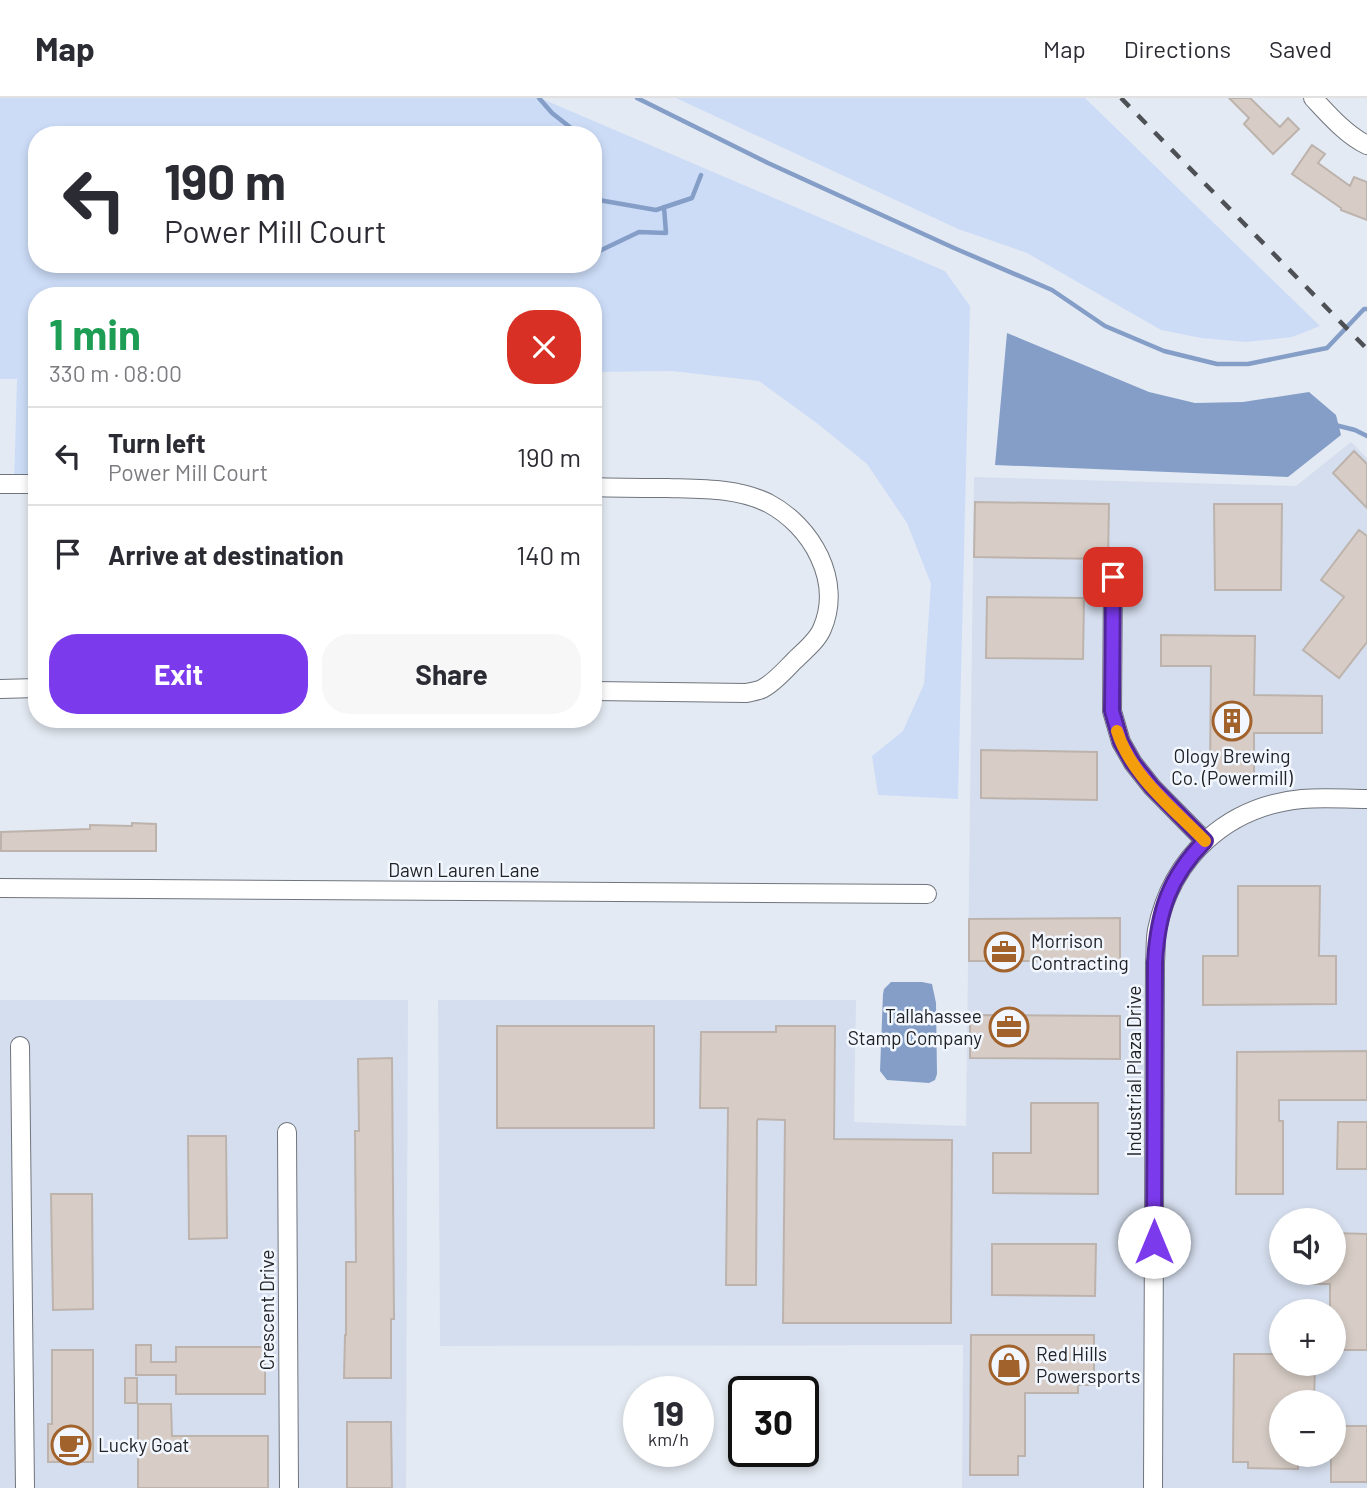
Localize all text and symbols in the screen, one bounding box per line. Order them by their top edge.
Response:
text: Map [35,28,95,68]
text: Map [1043,34,1086,63]
text: Directions [1124,34,1231,63]
text: Saved [1269,34,1332,63]
text: 190 m [164,151,286,210]
icon: left [49,154,140,245]
text: Power Mill Court [164,211,387,249]
text: 1 min [49,308,141,358]
button: close [507,310,581,384]
text: 330 m · 08:00 [49,359,182,387]
text: Turn left [108,427,206,458]
icon: left [49,437,87,475]
text: 190 m [517,441,581,472]
text: Power Mill Court [108,458,268,486]
icon: arrive [49,535,87,573]
text: Arrive at destination [108,539,344,570]
text: 140 m [516,539,581,570]
pin [1083,547,1143,607]
icon: arrive [1094,558,1132,596]
button: Exit [49,634,308,714]
button: Share [322,634,581,714]
building icon: Ology Brewing Co. (Powermill) [1211,700,1253,742]
place label: Ology Brewing Co. (Powermill) [1171,744,1294,789]
street label: Dawn Lauren Lane [388,858,540,881]
place label: Morrison Contracting [1031,929,1129,974]
office icon: Morrison Contracting [983,931,1025,973]
street label: Industrial Plaza Drive [1122,986,1145,1156]
place label: Tallahassee Stamp Company [848,1004,982,1049]
office icon: Tallahassee Stamp Company [988,1006,1030,1048]
position arrow [1117,1205,1191,1279]
map controls [1269,1208,1346,1467]
button: sound [1269,1208,1346,1285]
street label: Crescent Drive [255,1250,278,1370]
button: + [1269,1299,1346,1376]
place label: Red Hills Powersports [1036,1342,1140,1387]
shop icon: Red Hills Powersports [988,1344,1030,1386]
speed limit sign: 30 [728,1376,819,1467]
button: − [1269,1390,1346,1467]
text: 19 [653,1391,684,1433]
cafe icon: Lucky Goat [50,1424,92,1466]
text: km/h [648,1428,689,1450]
place label: Lucky Goat [98,1433,189,1456]

